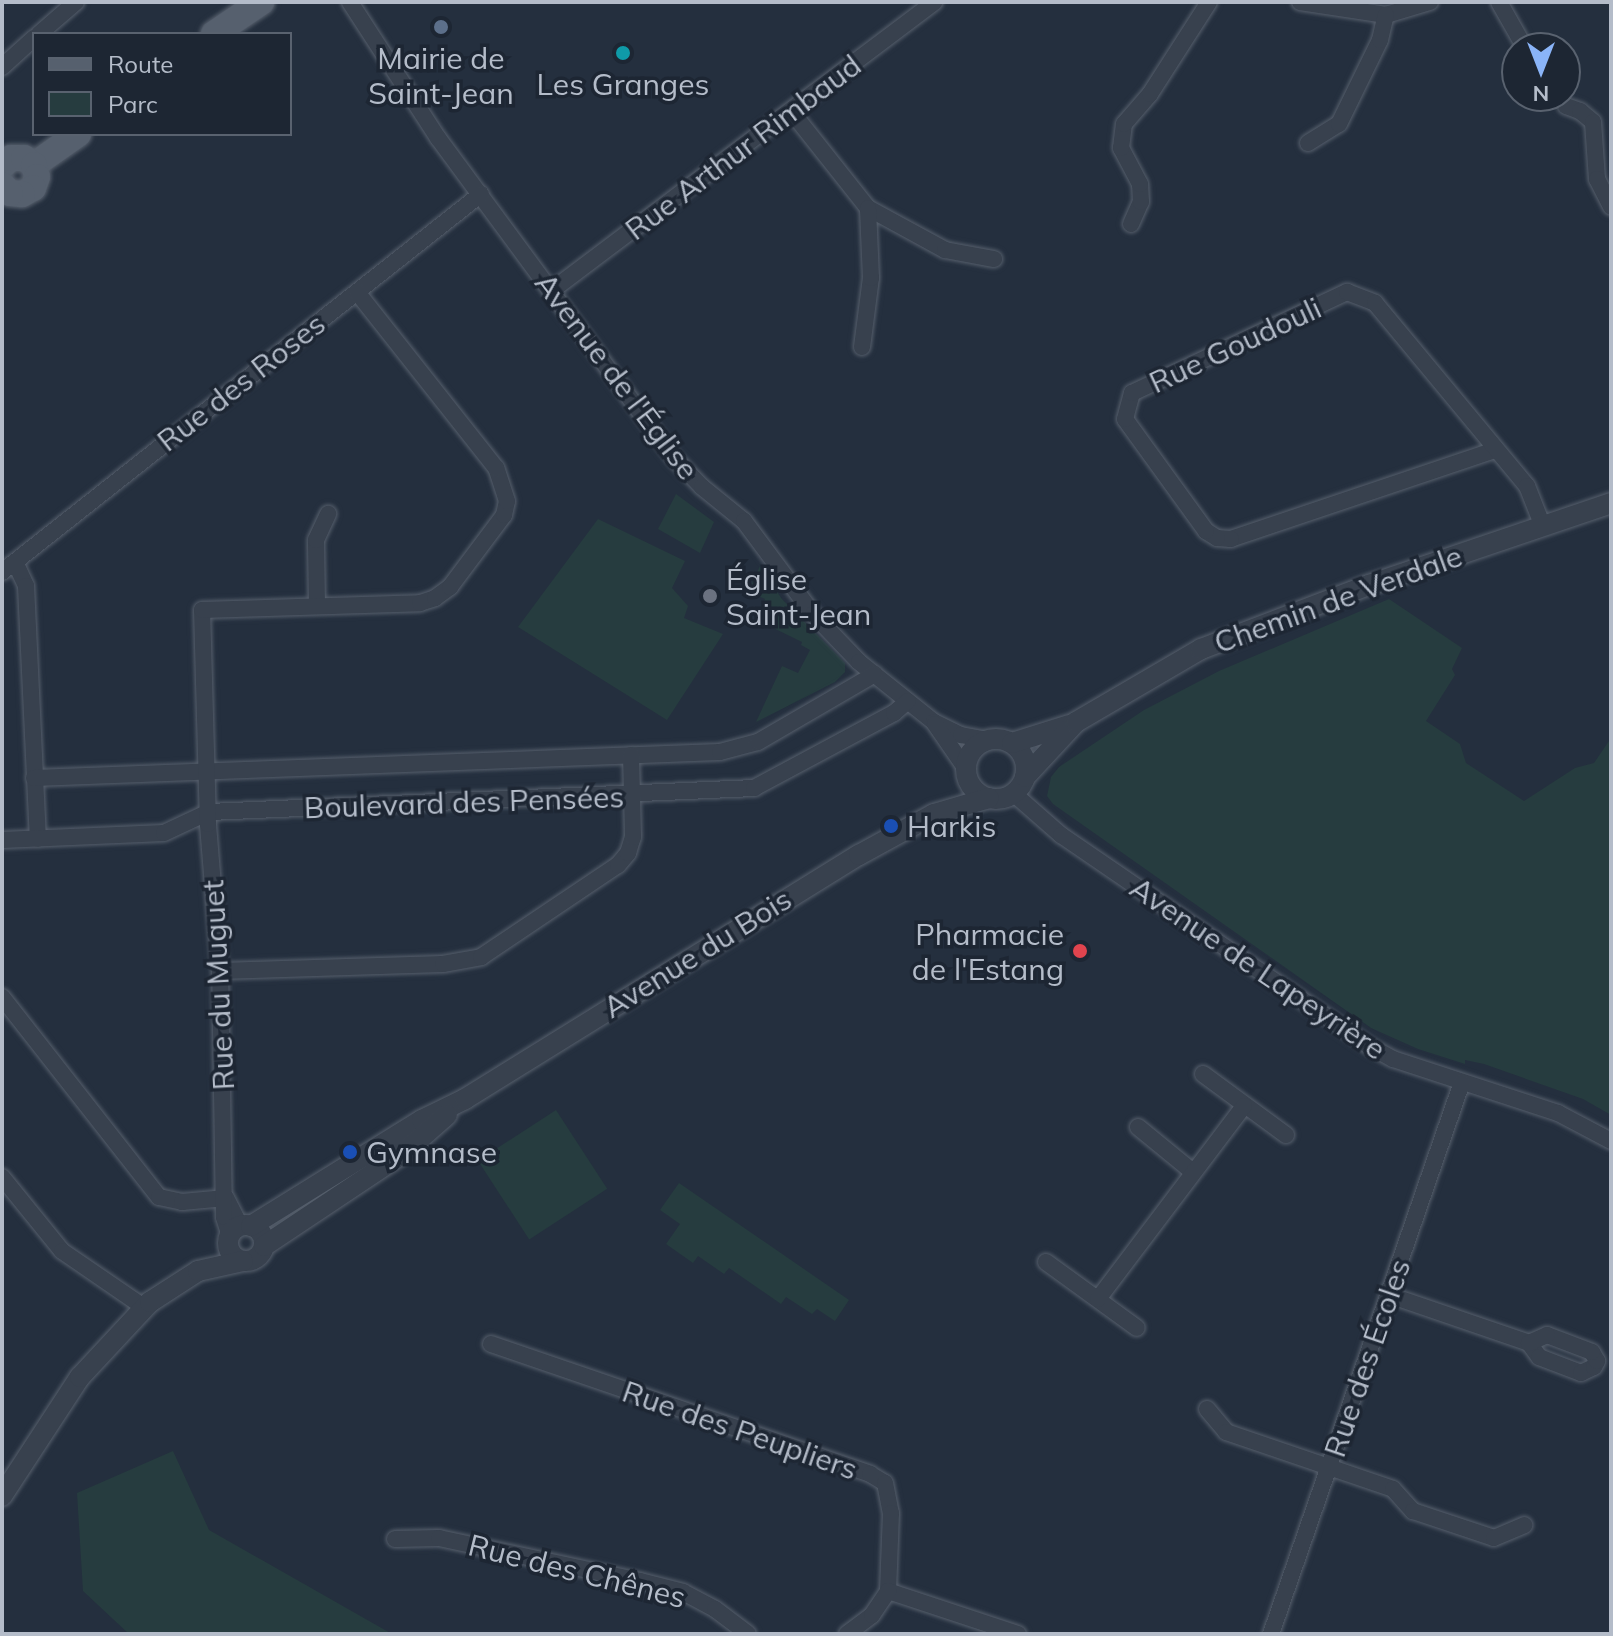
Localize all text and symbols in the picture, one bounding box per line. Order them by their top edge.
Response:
marker: Mairie de Saint-Jean [432,18,450,36]
legend [32,32,292,136]
north arrow [1501,32,1581,112]
place label: Mairie de Saint-Jean [368,40,514,110]
marker: Les Granges [614,44,632,62]
street label: Rue Arthur Rimbaud [618,47,868,247]
text: Route [108,49,173,79]
place label: Les Granges [537,66,709,102]
text: N [1533,80,1549,108]
text: Parc [108,89,158,119]
street label: Avenue de l'Église [528,266,706,486]
street label: Rue Goudouli [1143,290,1327,400]
street label: Rue des Roses [150,305,332,459]
street label: Chemin de Verdale [1209,537,1467,661]
place label: Église Saint-Jean [726,561,871,632]
marker: Église Saint-Jean [701,587,719,605]
street label: Boulevard des Pensées [303,778,625,826]
place label: Harkis [907,808,996,844]
marker: Harkis [882,817,900,835]
street label: Avenue de Lapeyrière [1123,869,1393,1067]
street label: Rue du Muguet [195,879,241,1091]
street label: Avenue du Bois [596,881,798,1025]
place label: Pharmacie de l'Estang [912,916,1064,986]
marker: Pharmacie de l'Estang [1071,942,1089,960]
place label: Gymnase [366,1134,497,1170]
marker: Gymnase [341,1143,359,1161]
street label: Rue des Écoles [1316,1254,1418,1462]
street label: Rue des Peupliers [618,1373,862,1487]
street label: Rue des Chênes [465,1527,689,1615]

